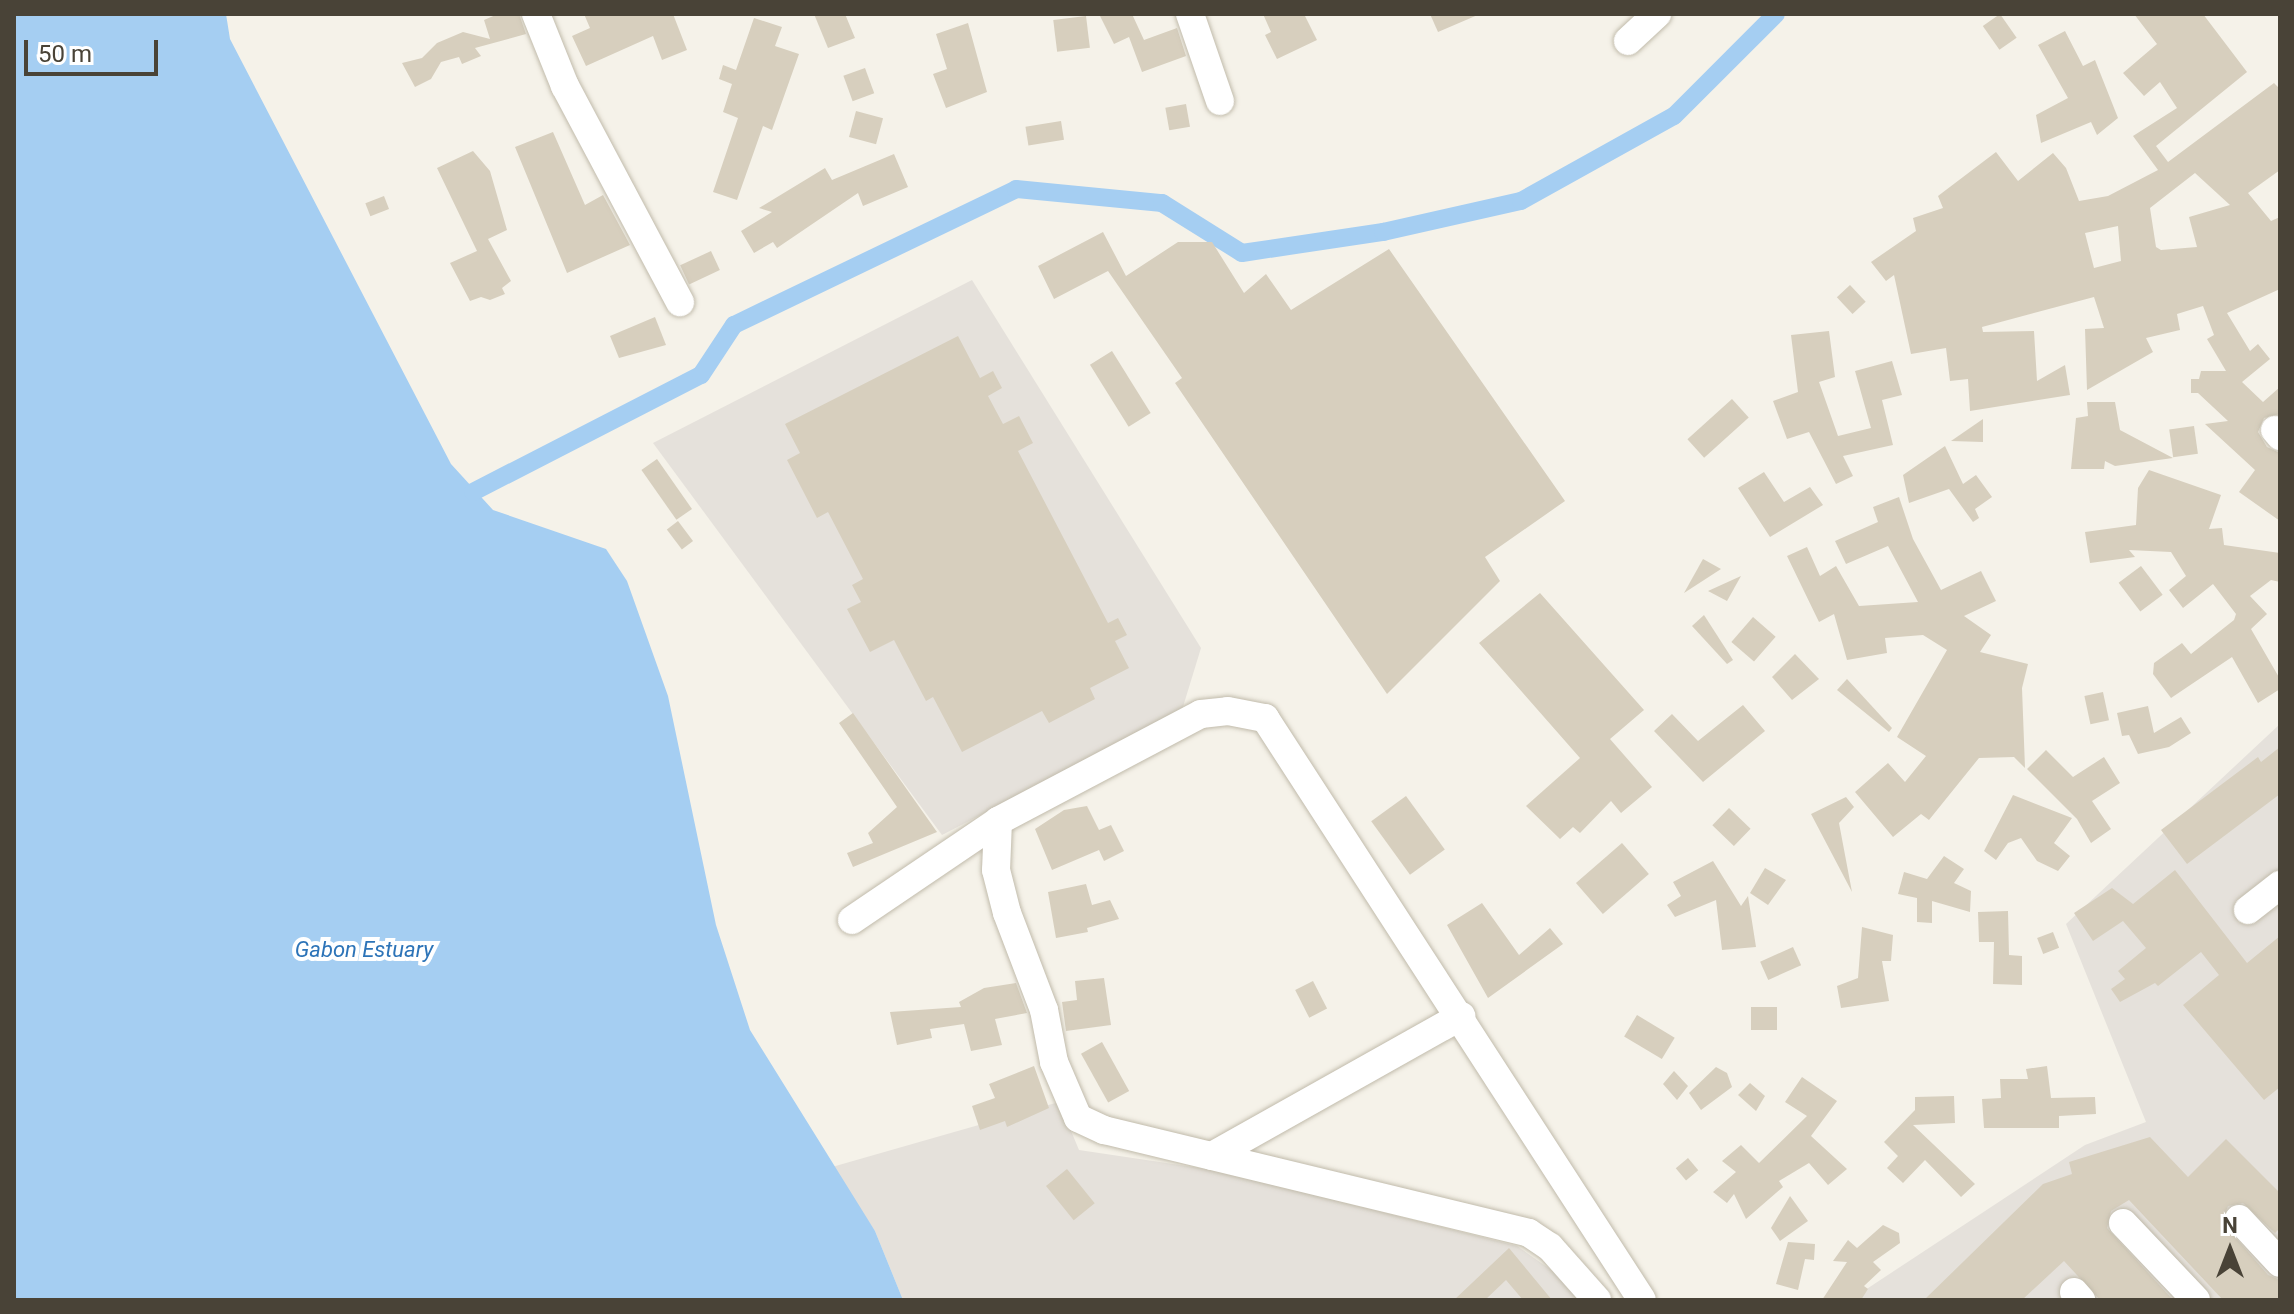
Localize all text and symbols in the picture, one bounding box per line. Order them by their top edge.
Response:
scale bar [28,24,162,74]
text: 50 m [38,40,92,68]
water label: Gabon Estuary [295,937,433,963]
north arrow [2190,1210,2270,1290]
text: N [2222,1213,2238,1238]

